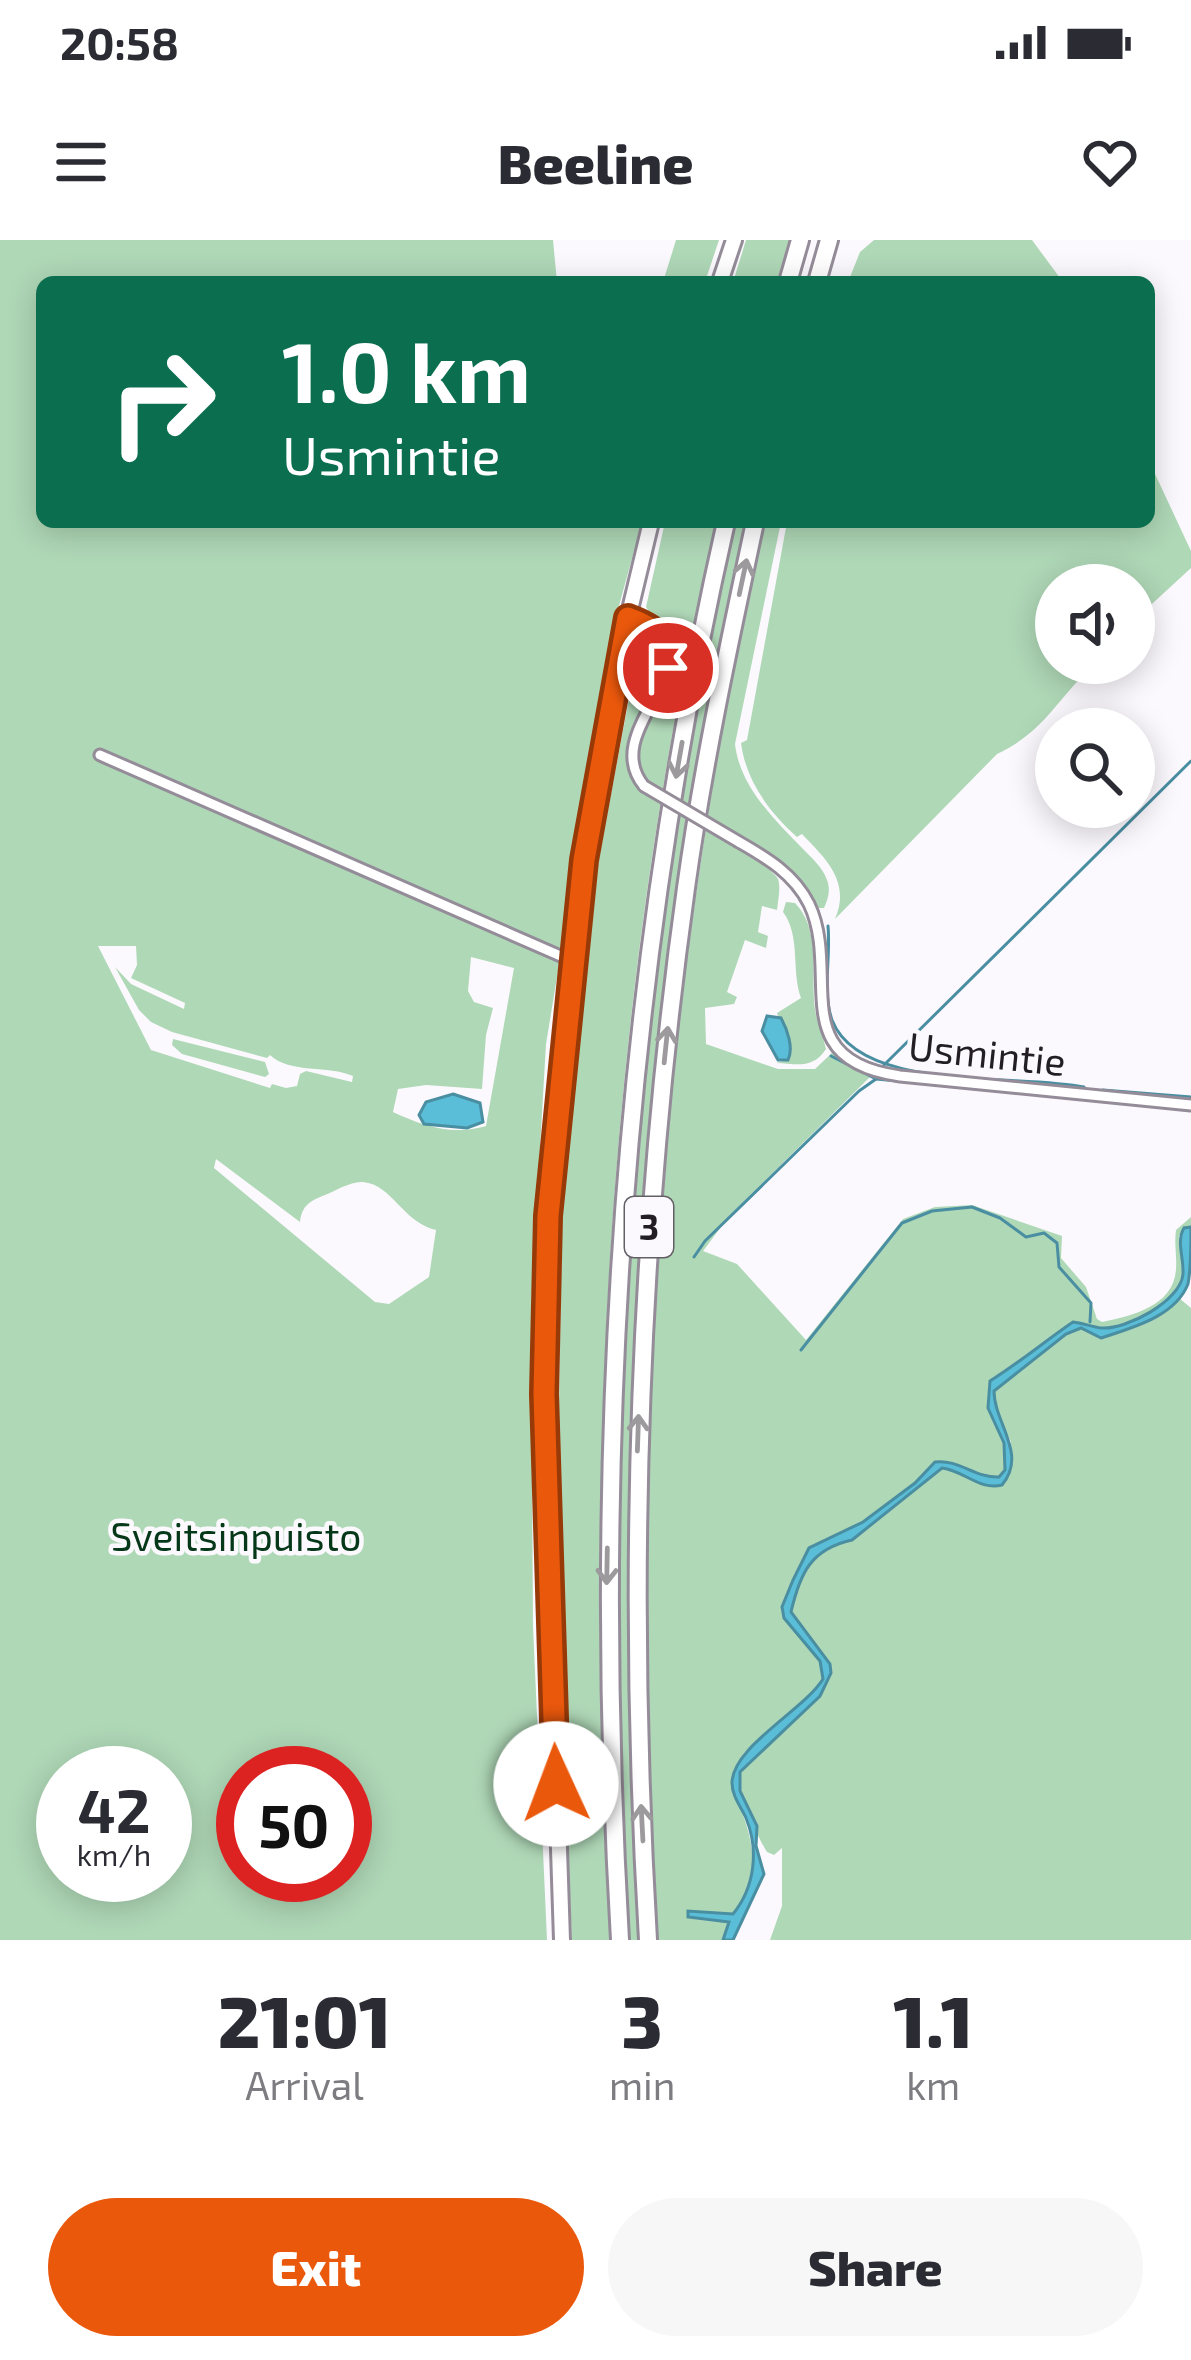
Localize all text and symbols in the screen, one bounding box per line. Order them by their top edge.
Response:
text: 20:58 [60,15,179,69]
icon: menu [48,129,114,195]
icon: heart [1077,129,1143,195]
text: Beeline [497,130,694,195]
text: 1.0 km [282,319,531,420]
icon: right [84,324,240,480]
text: Usmintie [282,421,500,486]
one-way arrow [733,559,756,597]
map controls [1035,564,1155,828]
button: sound [1035,564,1155,684]
pin [617,617,719,719]
icon: arrive [635,635,701,701]
button: search [1035,708,1155,828]
one-way arrow [666,740,689,779]
street label: Usmintie [906,1021,1068,1084]
one-way arrow [656,1026,678,1065]
road number: 3 [625,1197,673,1257]
one-way arrow [627,1414,650,1453]
park label: Sveitsinpuisto [110,1512,362,1559]
one-way arrow [596,1546,619,1585]
position arrow [493,1721,619,1847]
speed limit sign: 50 [216,1746,372,1902]
text: 42 [77,1773,151,1845]
one-way arrow [630,1804,653,1843]
text: km/h [77,1836,151,1872]
text: 21:01 [218,1976,391,2062]
text: 3 [622,1976,663,2062]
text: 1.1 [893,1976,973,2062]
text: Arrival [245,2061,364,2108]
text: min [609,2061,675,2108]
text: km [906,2061,960,2108]
button: Exit [48,2198,584,2336]
button: Share [608,2198,1143,2336]

